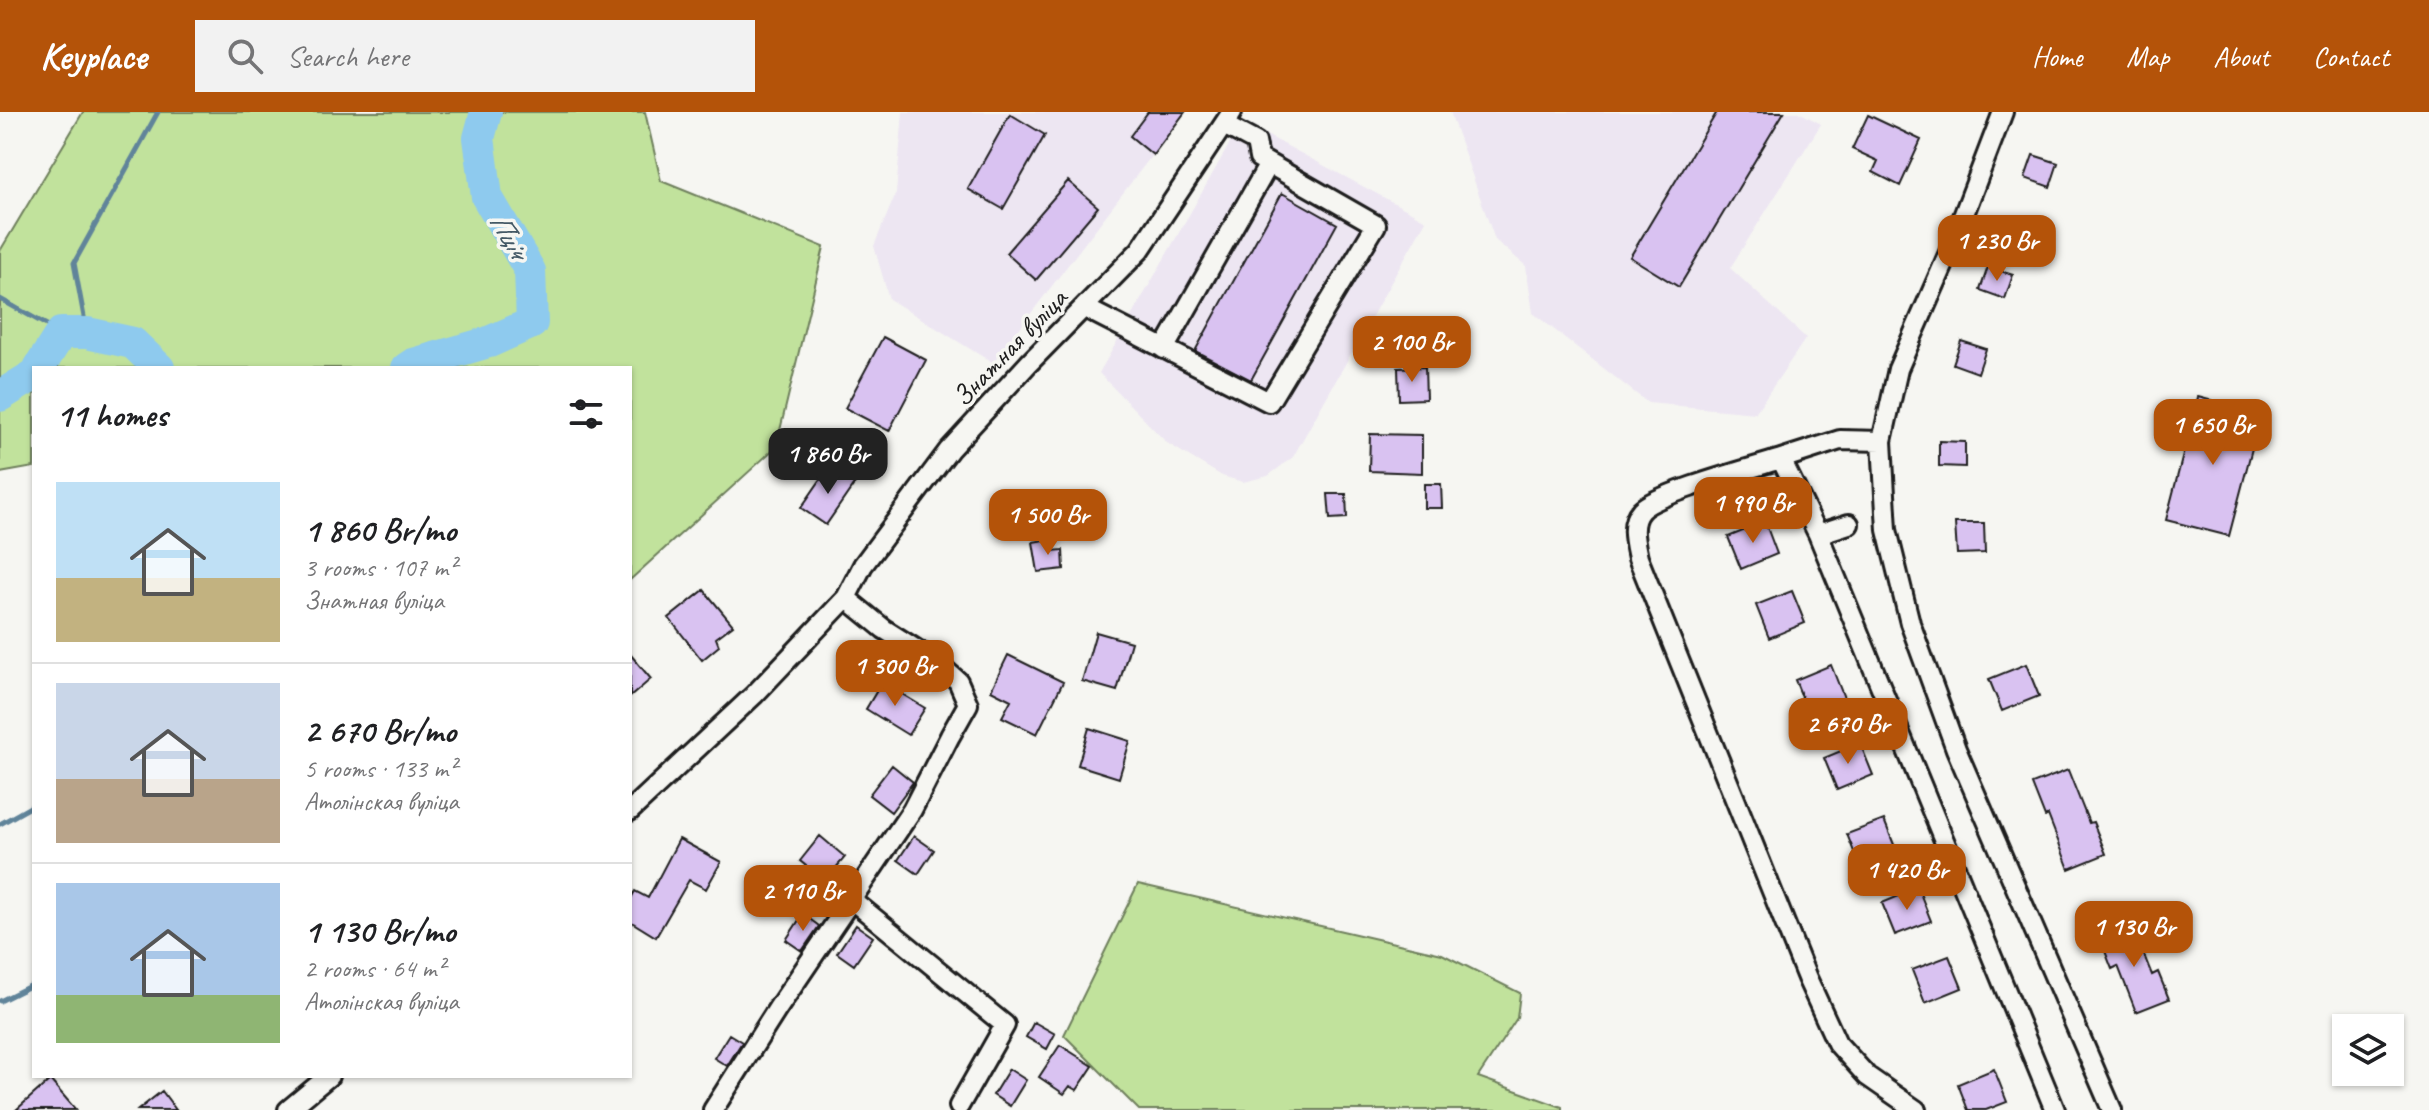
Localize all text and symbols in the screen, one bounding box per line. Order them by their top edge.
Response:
search box [195,20,755,92]
text: Keyplace [40,33,147,80]
icon: search [223,34,267,78]
text: Search here [287,37,409,75]
text: Home [2032,39,2082,74]
text: Map [2126,39,2169,74]
text: About [2213,39,2269,74]
text: Contact [2313,39,2389,74]
water label: Пціч [481,206,540,270]
pin: 1 230 Br [1914,215,2080,283]
text: 1 230 Br [1956,224,2038,257]
street label: Знатная вуліца [944,280,1075,414]
pin: 2 100 Br [1329,316,1495,384]
text: 2 100 Br [1371,325,1453,358]
icon: filters [564,392,608,436]
text: 11 homes [56,393,167,436]
pin: 1 650 Br [2130,399,2296,467]
text: 1 650 Br [2172,408,2254,441]
pin: 1 860 Br [745,428,911,496]
text: 1 860 Br [787,437,869,470]
pin: 1 990 Br [1670,477,1836,545]
text: 1 990 Br [1712,486,1794,519]
pin: 1 500 Br [965,489,1131,557]
text: 1 500 Br [1007,498,1089,531]
text: 1 860 Br/mo [304,508,456,551]
icon: home [120,514,216,610]
text: 3 rooms · 107 m² [304,551,456,584]
text: Знатная вуліца [304,584,444,617]
pin: 1 300 Br [812,640,978,708]
text: 1 300 Br [854,649,936,682]
pin: 2 670 Br [1765,698,1931,766]
text: 2 670 Br [1807,707,1889,740]
text: 2 670 Br/mo [304,709,456,752]
icon: home [120,715,216,811]
text: 5 rooms · 133 m² [304,752,456,785]
text: Атолінская вуліца [304,785,459,818]
pin: 1 420 Br [1824,844,1990,912]
text: 1 420 Br [1866,853,1948,886]
pin: 2 110 Br [720,865,886,933]
text: 2 110 Br [762,874,844,907]
pin: 1 130 Br [2051,901,2217,969]
text: 1 130 Br/mo [304,909,455,952]
text: 1 130 Br [2093,910,2175,943]
icon: home [120,915,216,1011]
text: 2 rooms · 64 m² [304,952,445,985]
text: Атолінская вуліца [304,985,459,1018]
map controls [2332,1014,2404,1086]
button: layers [2332,1014,2404,1086]

